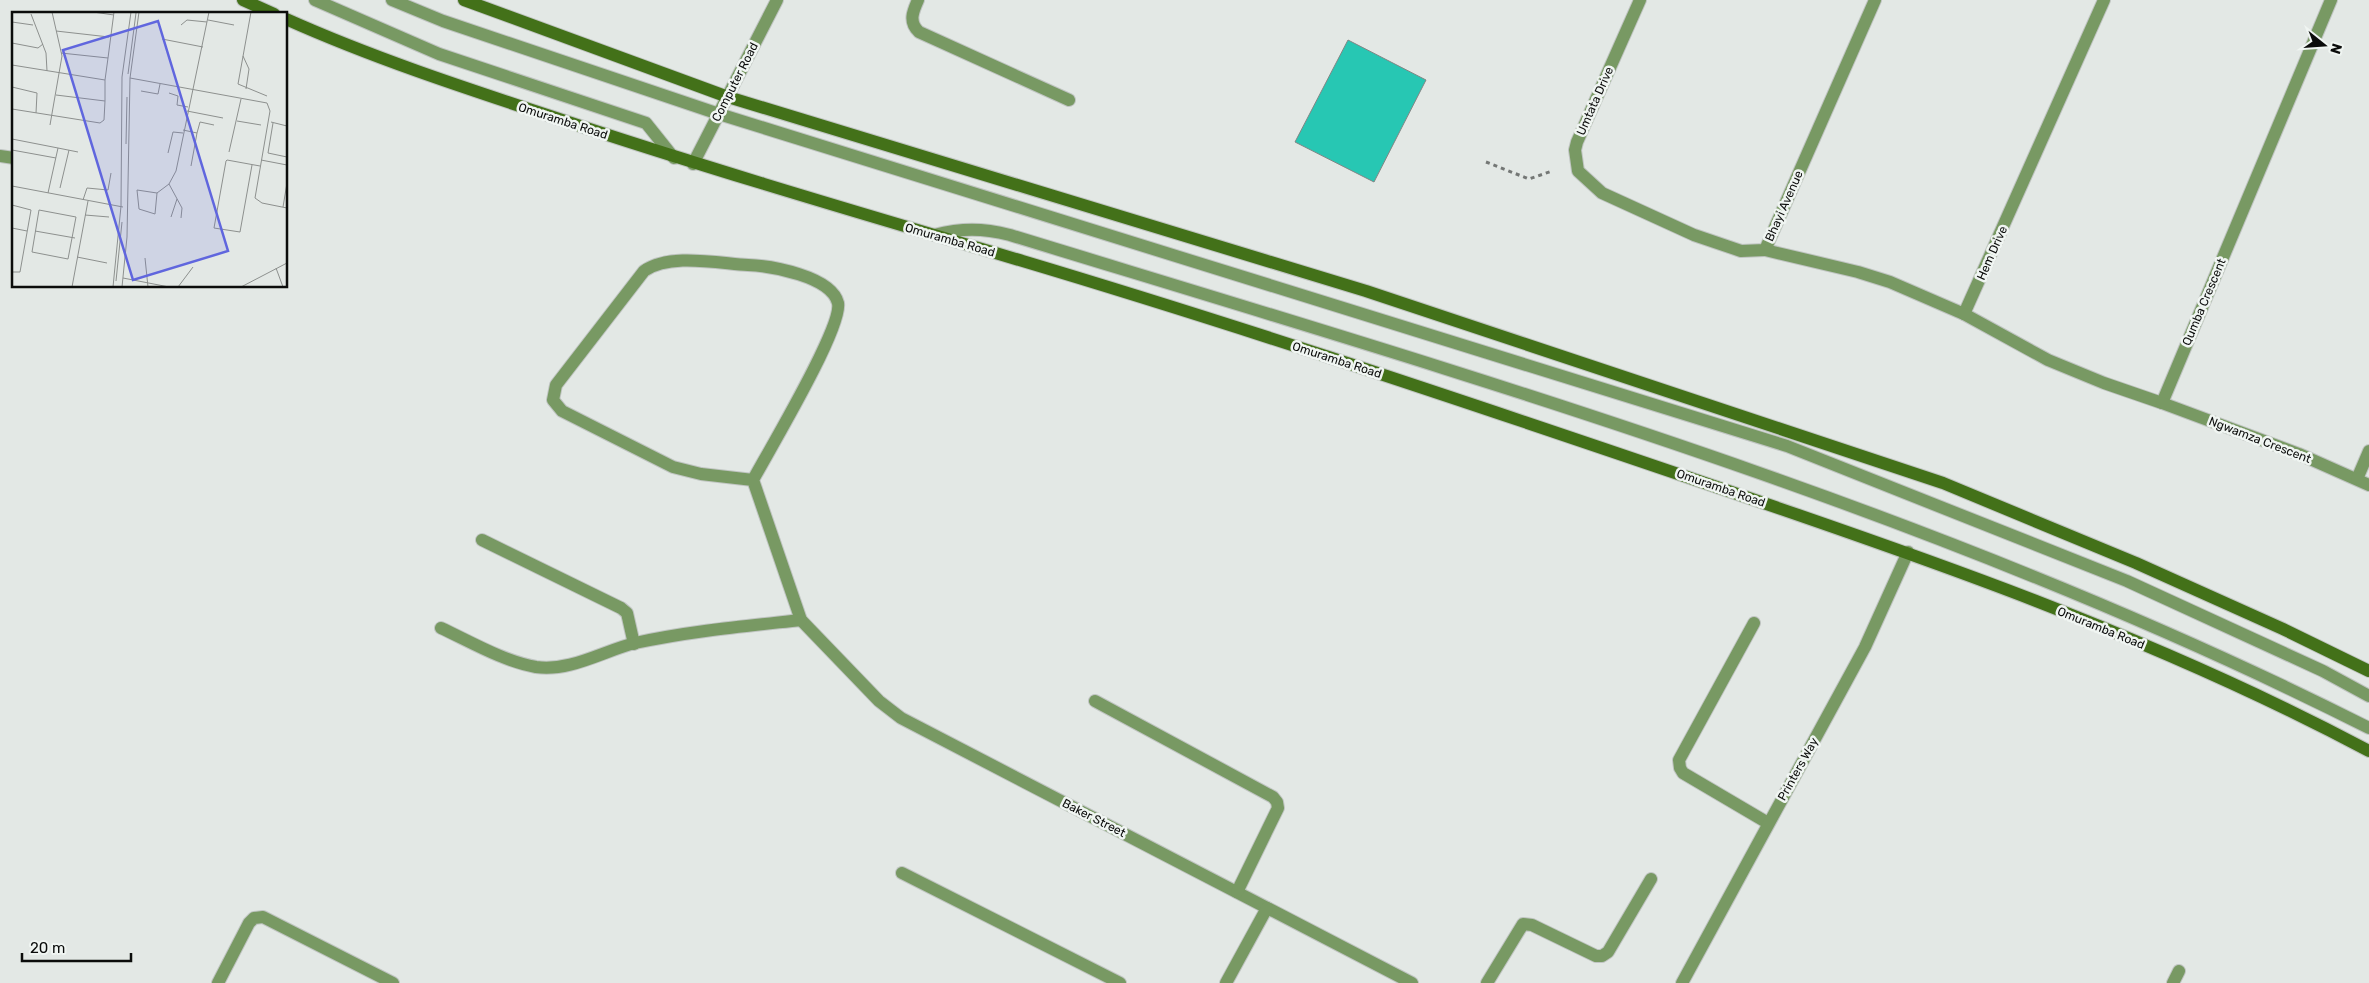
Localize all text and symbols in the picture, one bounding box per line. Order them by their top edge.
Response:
inset map [12,12,288,288]
north arrow [2299,20,2349,70]
street label: Computer Road [709,40,761,124]
text: N [2326,41,2346,56]
street label: Umtata Drive [1574,64,1616,137]
street label: Omuramba Road [517,100,609,142]
street label: Bhayi Avenue [1762,168,1806,244]
street label: Omuramba Road [903,220,997,260]
street label: Hem Drive [1974,224,2010,282]
street label: Qumba Crescent [2179,256,2229,348]
street label: Omuramba Road [1291,339,1383,381]
street label: Ngwamza Crescent [2207,414,2313,466]
street label: Omuramba Road [1675,466,1767,510]
street label: Omuramba Road [2055,604,2147,652]
street label: Printers Way [1775,735,1821,803]
street label: Baker Street [1060,796,1128,840]
scale bar [22,930,131,962]
text: 20 m [30,939,65,957]

